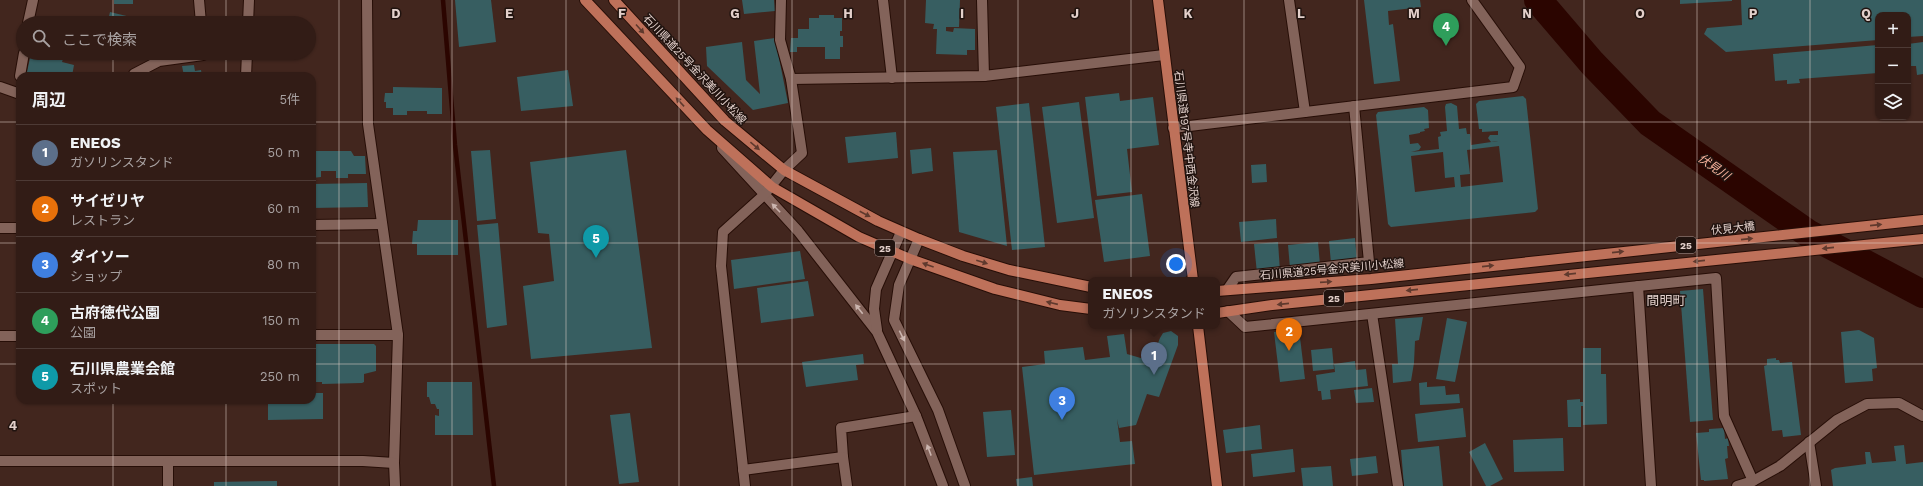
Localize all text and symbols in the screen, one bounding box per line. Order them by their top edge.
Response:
text: D [391,6,401,21]
text: E [505,6,513,21]
text: F [618,6,626,21]
text: G [730,6,740,21]
text: H [843,6,853,21]
text: I [960,6,964,21]
text: J [1071,6,1079,21]
text: K [1183,6,1193,21]
text: L [1297,6,1305,21]
text: M [1408,6,1420,21]
text: N [1522,6,1532,21]
text: O [1635,6,1645,21]
text: P [1749,6,1758,21]
text: Q [1861,6,1871,21]
street label: 石川県道25号金沢美川小松線 [640,12,749,127]
map controls [1875,12,1911,120]
button: + [1875,12,1911,48]
pin: 4 [1433,13,1459,46]
search box [16,16,316,60]
one-way arrow [636,24,645,34]
icon: search [30,27,52,49]
text: ここで検索 [62,31,137,49]
button: − [1875,48,1911,84]
street label: 石川県道197号寺中西金沢線 [1172,70,1201,208]
button: layers [1875,84,1911,120]
text: 周辺 [32,90,66,110]
text: 5件 [279,92,300,107]
one-way arrow [676,97,685,107]
text: ENEOS [70,134,121,152]
one-way arrow [749,141,760,150]
text: 1 [42,145,48,160]
text: 50 m [268,145,300,160]
water label: 伏見川 [1695,151,1734,184]
text: ガソリンスタンド [70,155,174,170]
text: サイゼリヤ [70,192,145,210]
text: 2 [41,201,49,216]
text: 60 m [267,201,300,216]
one-way arrow [772,203,781,214]
one-way arrow [859,211,870,217]
text: レストラン [70,213,135,228]
street label: 伏見大橋 [1710,220,1756,237]
one-way arrow [1870,222,1882,228]
pin: 5 [583,225,609,258]
one-way arrow [1741,235,1753,242]
road number: 25 [1676,237,1696,253]
road number: 25 [875,240,895,256]
one-way arrow [1822,245,1835,251]
text: ダイソー [70,248,130,266]
one-way arrow [1612,249,1624,255]
your location [1166,254,1186,274]
text: 3 [41,257,49,272]
text: 80 m [267,257,300,272]
street label: 石川県道25号金沢美川小松線 [1259,257,1405,282]
one-way arrow [1693,258,1705,265]
one-way arrow [976,259,988,265]
one-way arrow [922,262,934,268]
one-way arrow [1482,262,1494,269]
text: ショップ [70,269,122,284]
one-way arrow [1564,271,1576,278]
popup [1088,277,1220,329]
one-way arrow [1320,279,1332,286]
text: ENEOS [1102,285,1153,303]
one-way arrow [1406,287,1418,294]
road number: 25 [1324,290,1344,306]
district label: 間明町 [1646,293,1686,308]
one-way arrow [1046,300,1058,306]
one-way arrow [1277,300,1289,307]
text: 古府徳代公園 [70,304,160,322]
one-way arrow [855,304,863,314]
text: ガソリンスタンド [1102,306,1206,321]
text: 4 [41,313,49,328]
text: 150 m [262,313,300,328]
pin: 2 [1276,318,1302,351]
text: 公園 [70,325,96,340]
one-way arrow [899,330,905,342]
pin: 1 [1141,342,1167,375]
text: 石川県農業会館 [70,360,175,378]
text: 5 [41,369,49,384]
text: 250 m [260,369,300,384]
text: スポット [70,381,122,396]
pin: 3 [1049,387,1075,420]
text: 4 [9,418,18,433]
one-way arrow [926,443,932,455]

